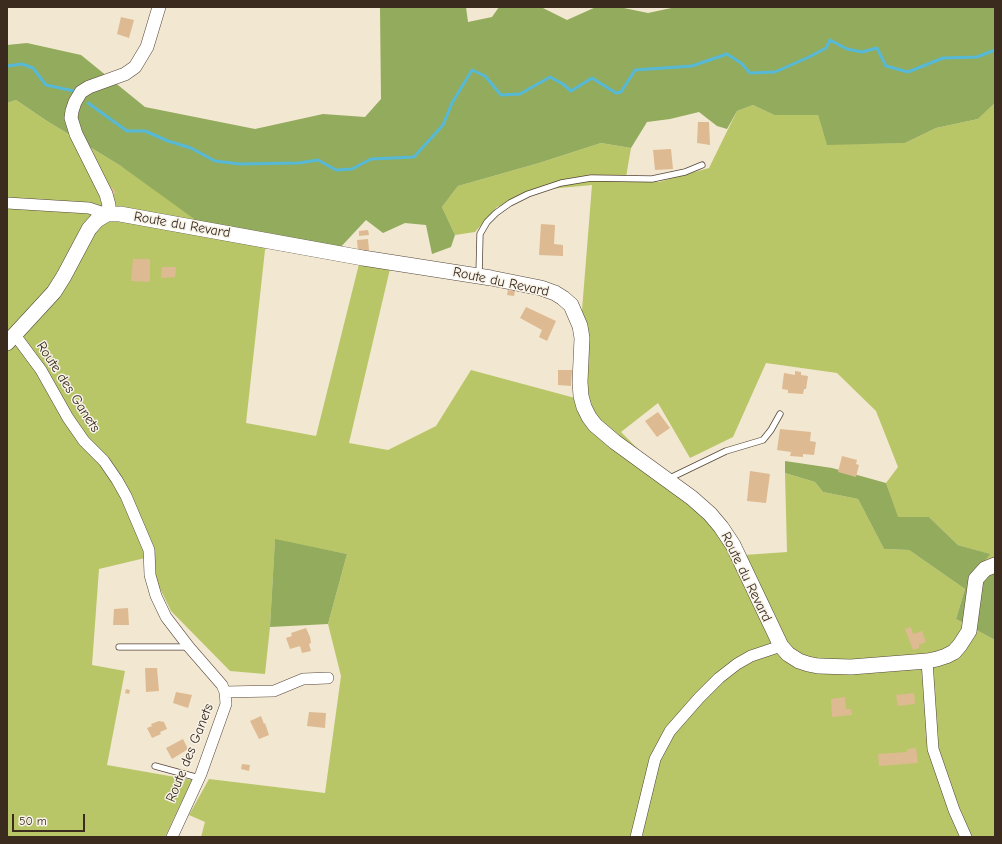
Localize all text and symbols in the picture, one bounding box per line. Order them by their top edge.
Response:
street label: Route du Revard [132,208,232,242]
street label: Route du Revard [451,264,551,300]
street label: Route des Ganets [32,338,104,436]
street label: Route du Revard [717,529,775,625]
street label: Route des Ganets [163,701,217,805]
scale bar [14,806,87,832]
text: 50 m [19,814,47,828]

